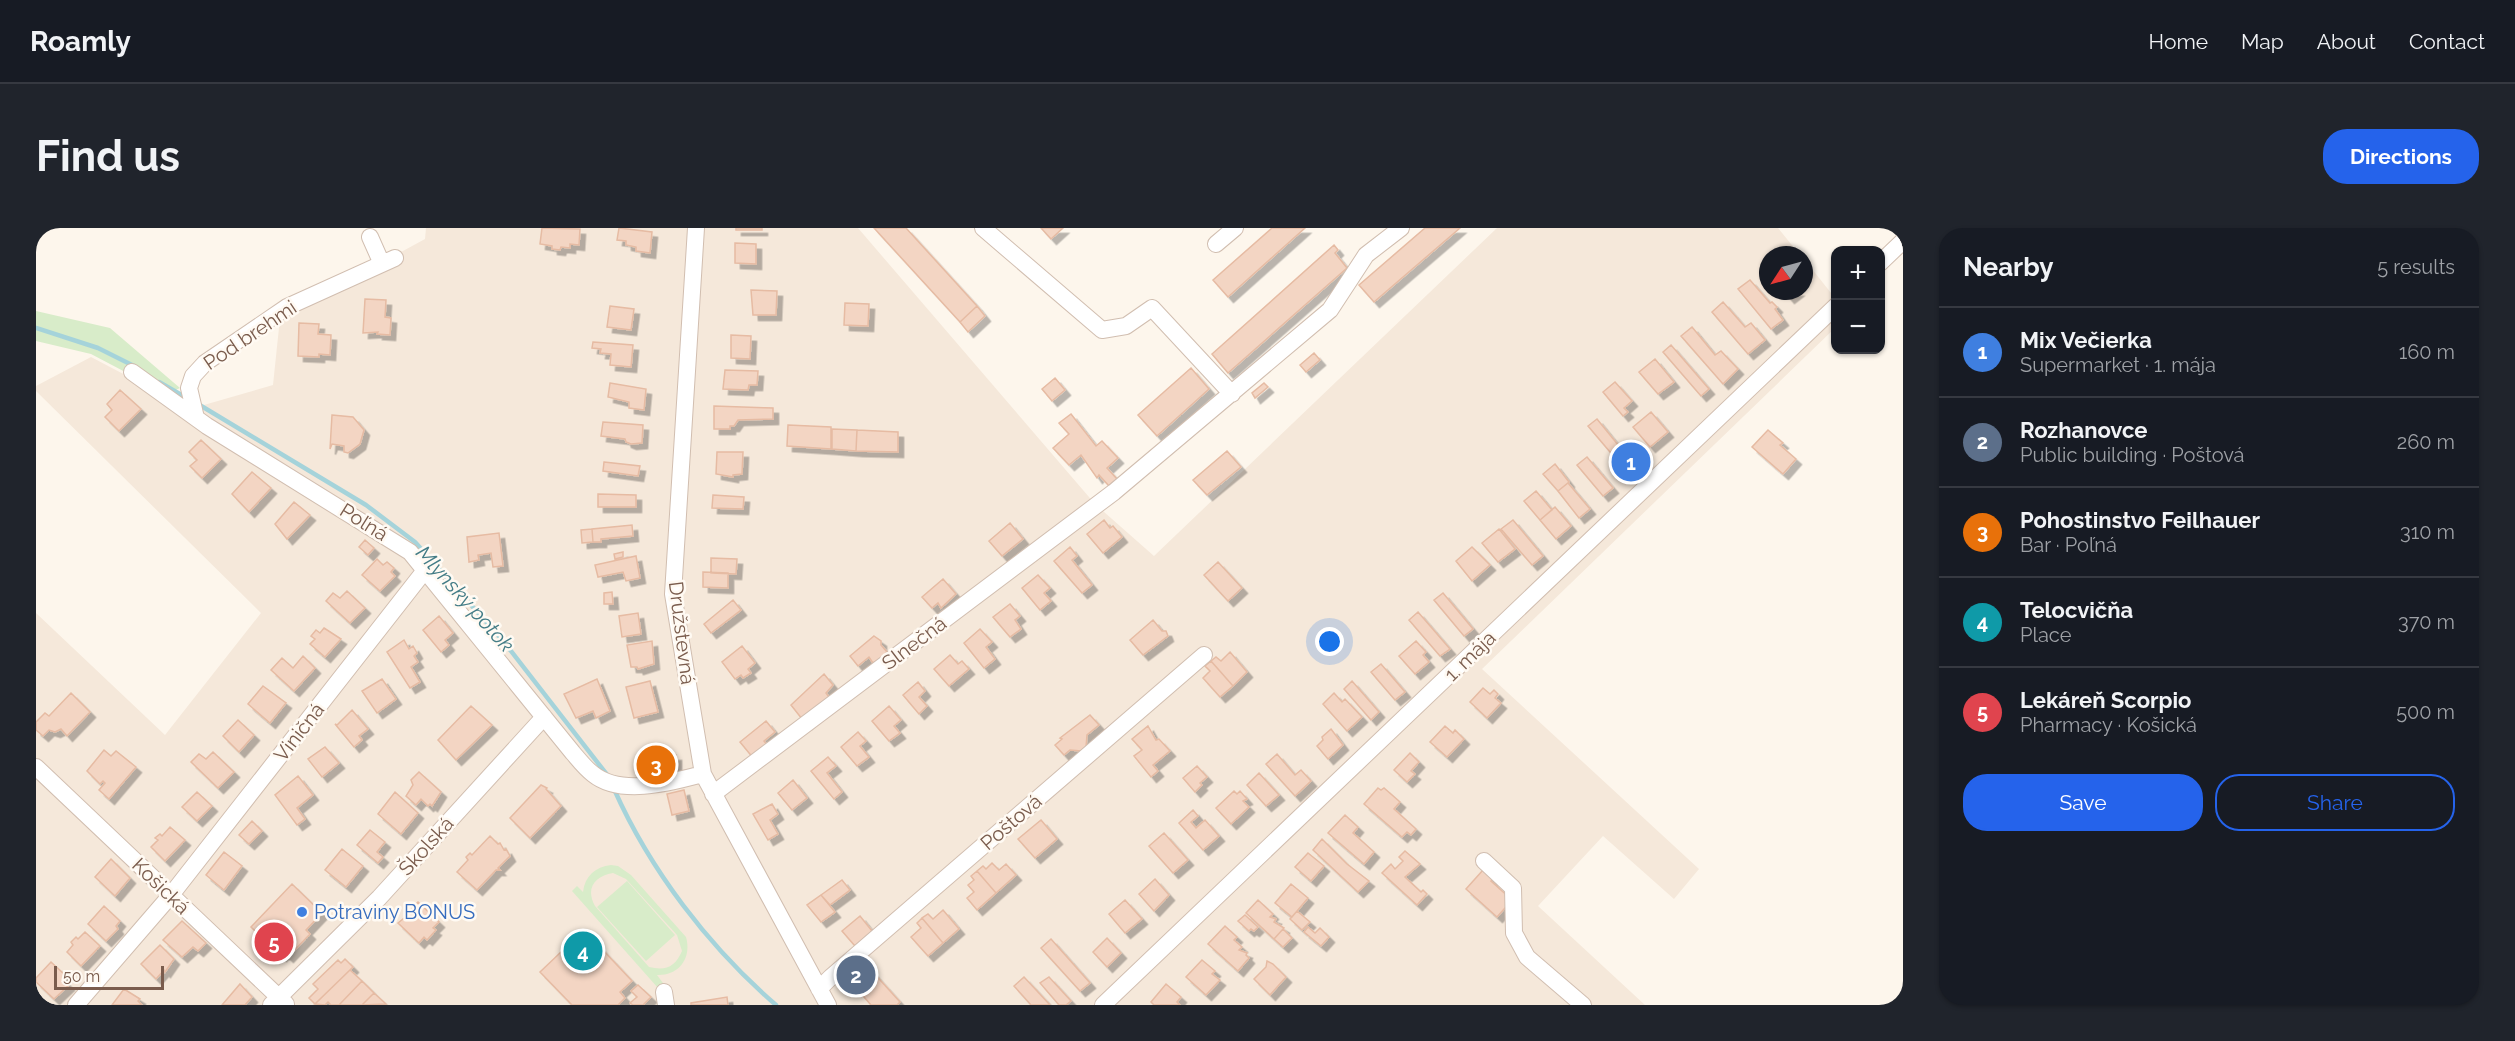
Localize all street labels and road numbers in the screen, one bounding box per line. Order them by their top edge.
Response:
street label: Pod brehmi [199,295,301,375]
street label: Poľná [336,498,392,546]
street label: Družstevná [664,580,700,686]
street label: Slnečná [877,611,951,675]
street label: 1. mája [1439,626,1501,686]
street label: Viničná [269,698,329,766]
street label: Poštová [976,789,1046,855]
street label: Školská [393,811,459,880]
street label: Košická [127,853,195,919]

